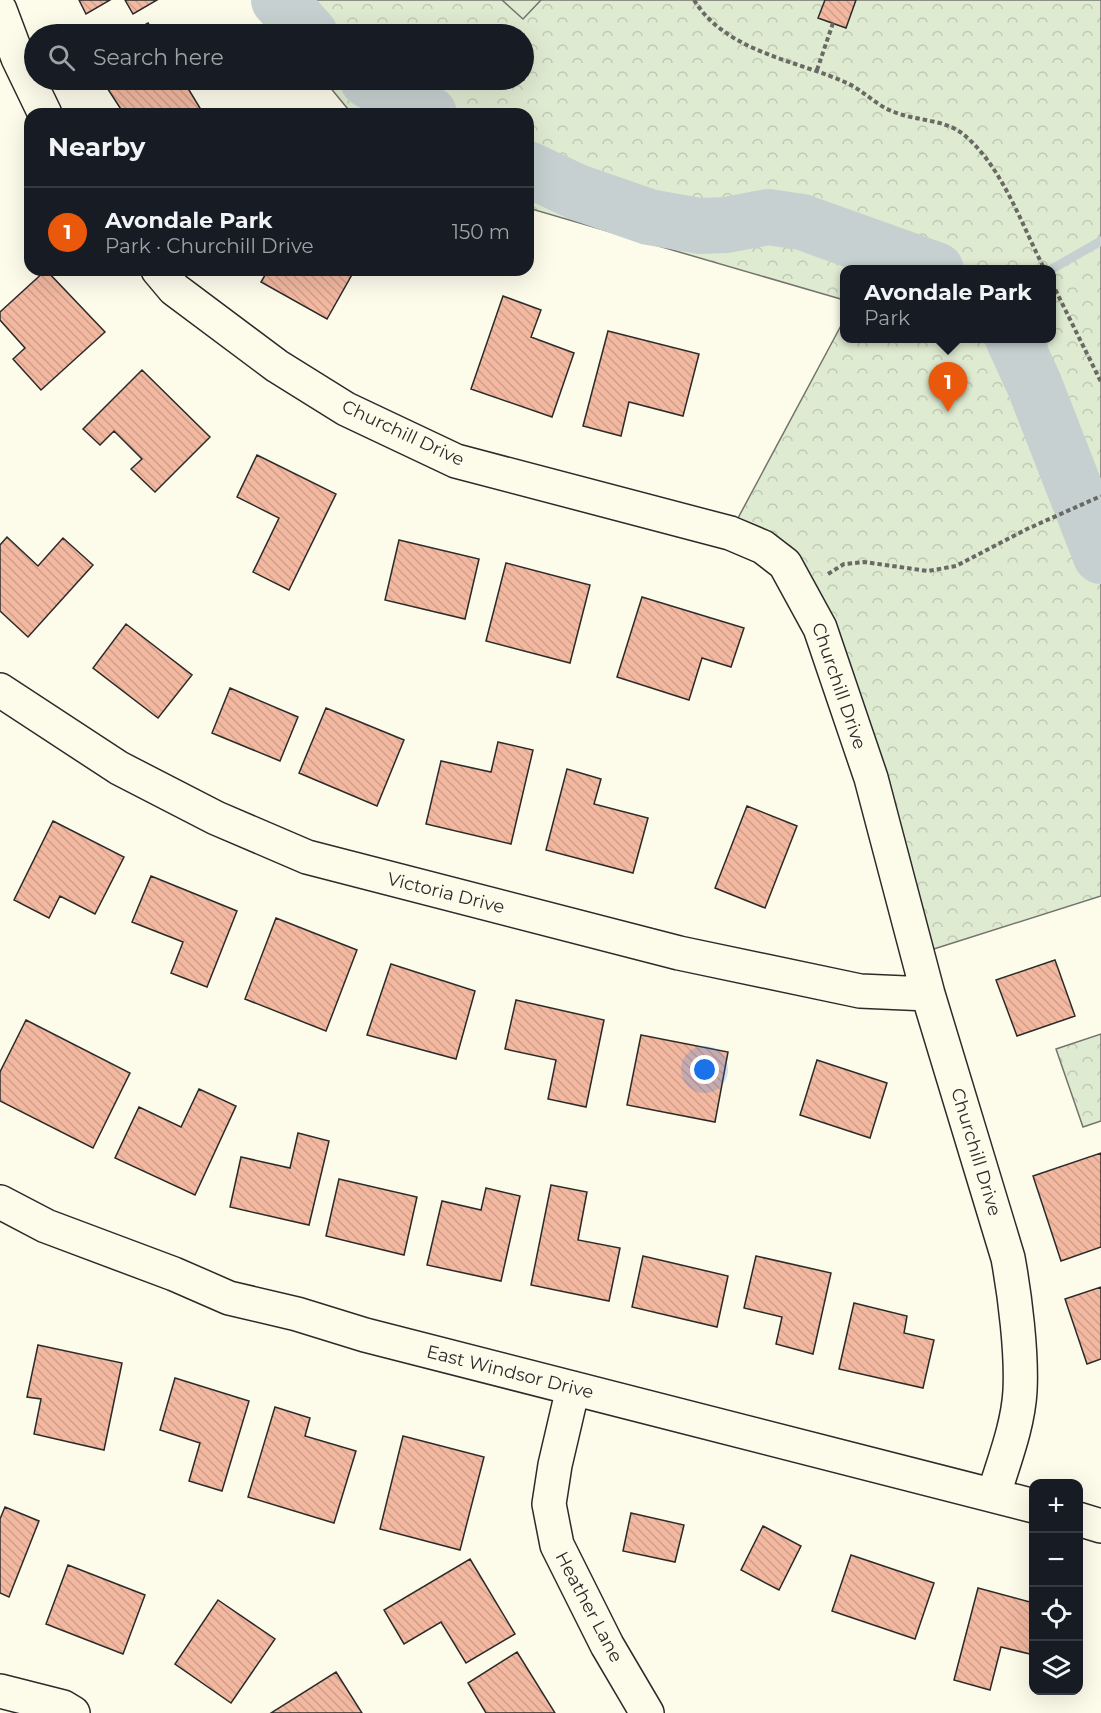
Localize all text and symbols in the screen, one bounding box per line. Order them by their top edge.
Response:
search box [24,24,534,90]
icon: search [45,41,78,74]
text: Search here [93,44,224,71]
text: Nearby [48,131,145,163]
text: Avondale Park [105,207,272,234]
text: 1 [64,220,71,244]
text: 150 m [452,220,510,244]
text: Park · Churchill Drive [105,234,314,258]
popup [840,265,1056,343]
text: Avondale Park [864,279,1032,306]
text: Park [864,306,910,330]
pin: 1 [928,362,968,412]
street label: Churchill Drive [338,395,468,471]
street label: Churchill Drive [807,620,871,752]
street label: Victoria Drive [385,868,507,918]
your location [690,1055,719,1084]
street label: Churchill Drive [946,1085,1006,1219]
street label: East Windsor Drive [424,1341,596,1403]
map controls [1029,1479,1083,1695]
button: + [1029,1479,1083,1533]
button: − [1029,1533,1083,1587]
street label: Heather Lane [551,1548,628,1666]
button: locate [1029,1587,1083,1641]
button: layers [1029,1641,1083,1695]

